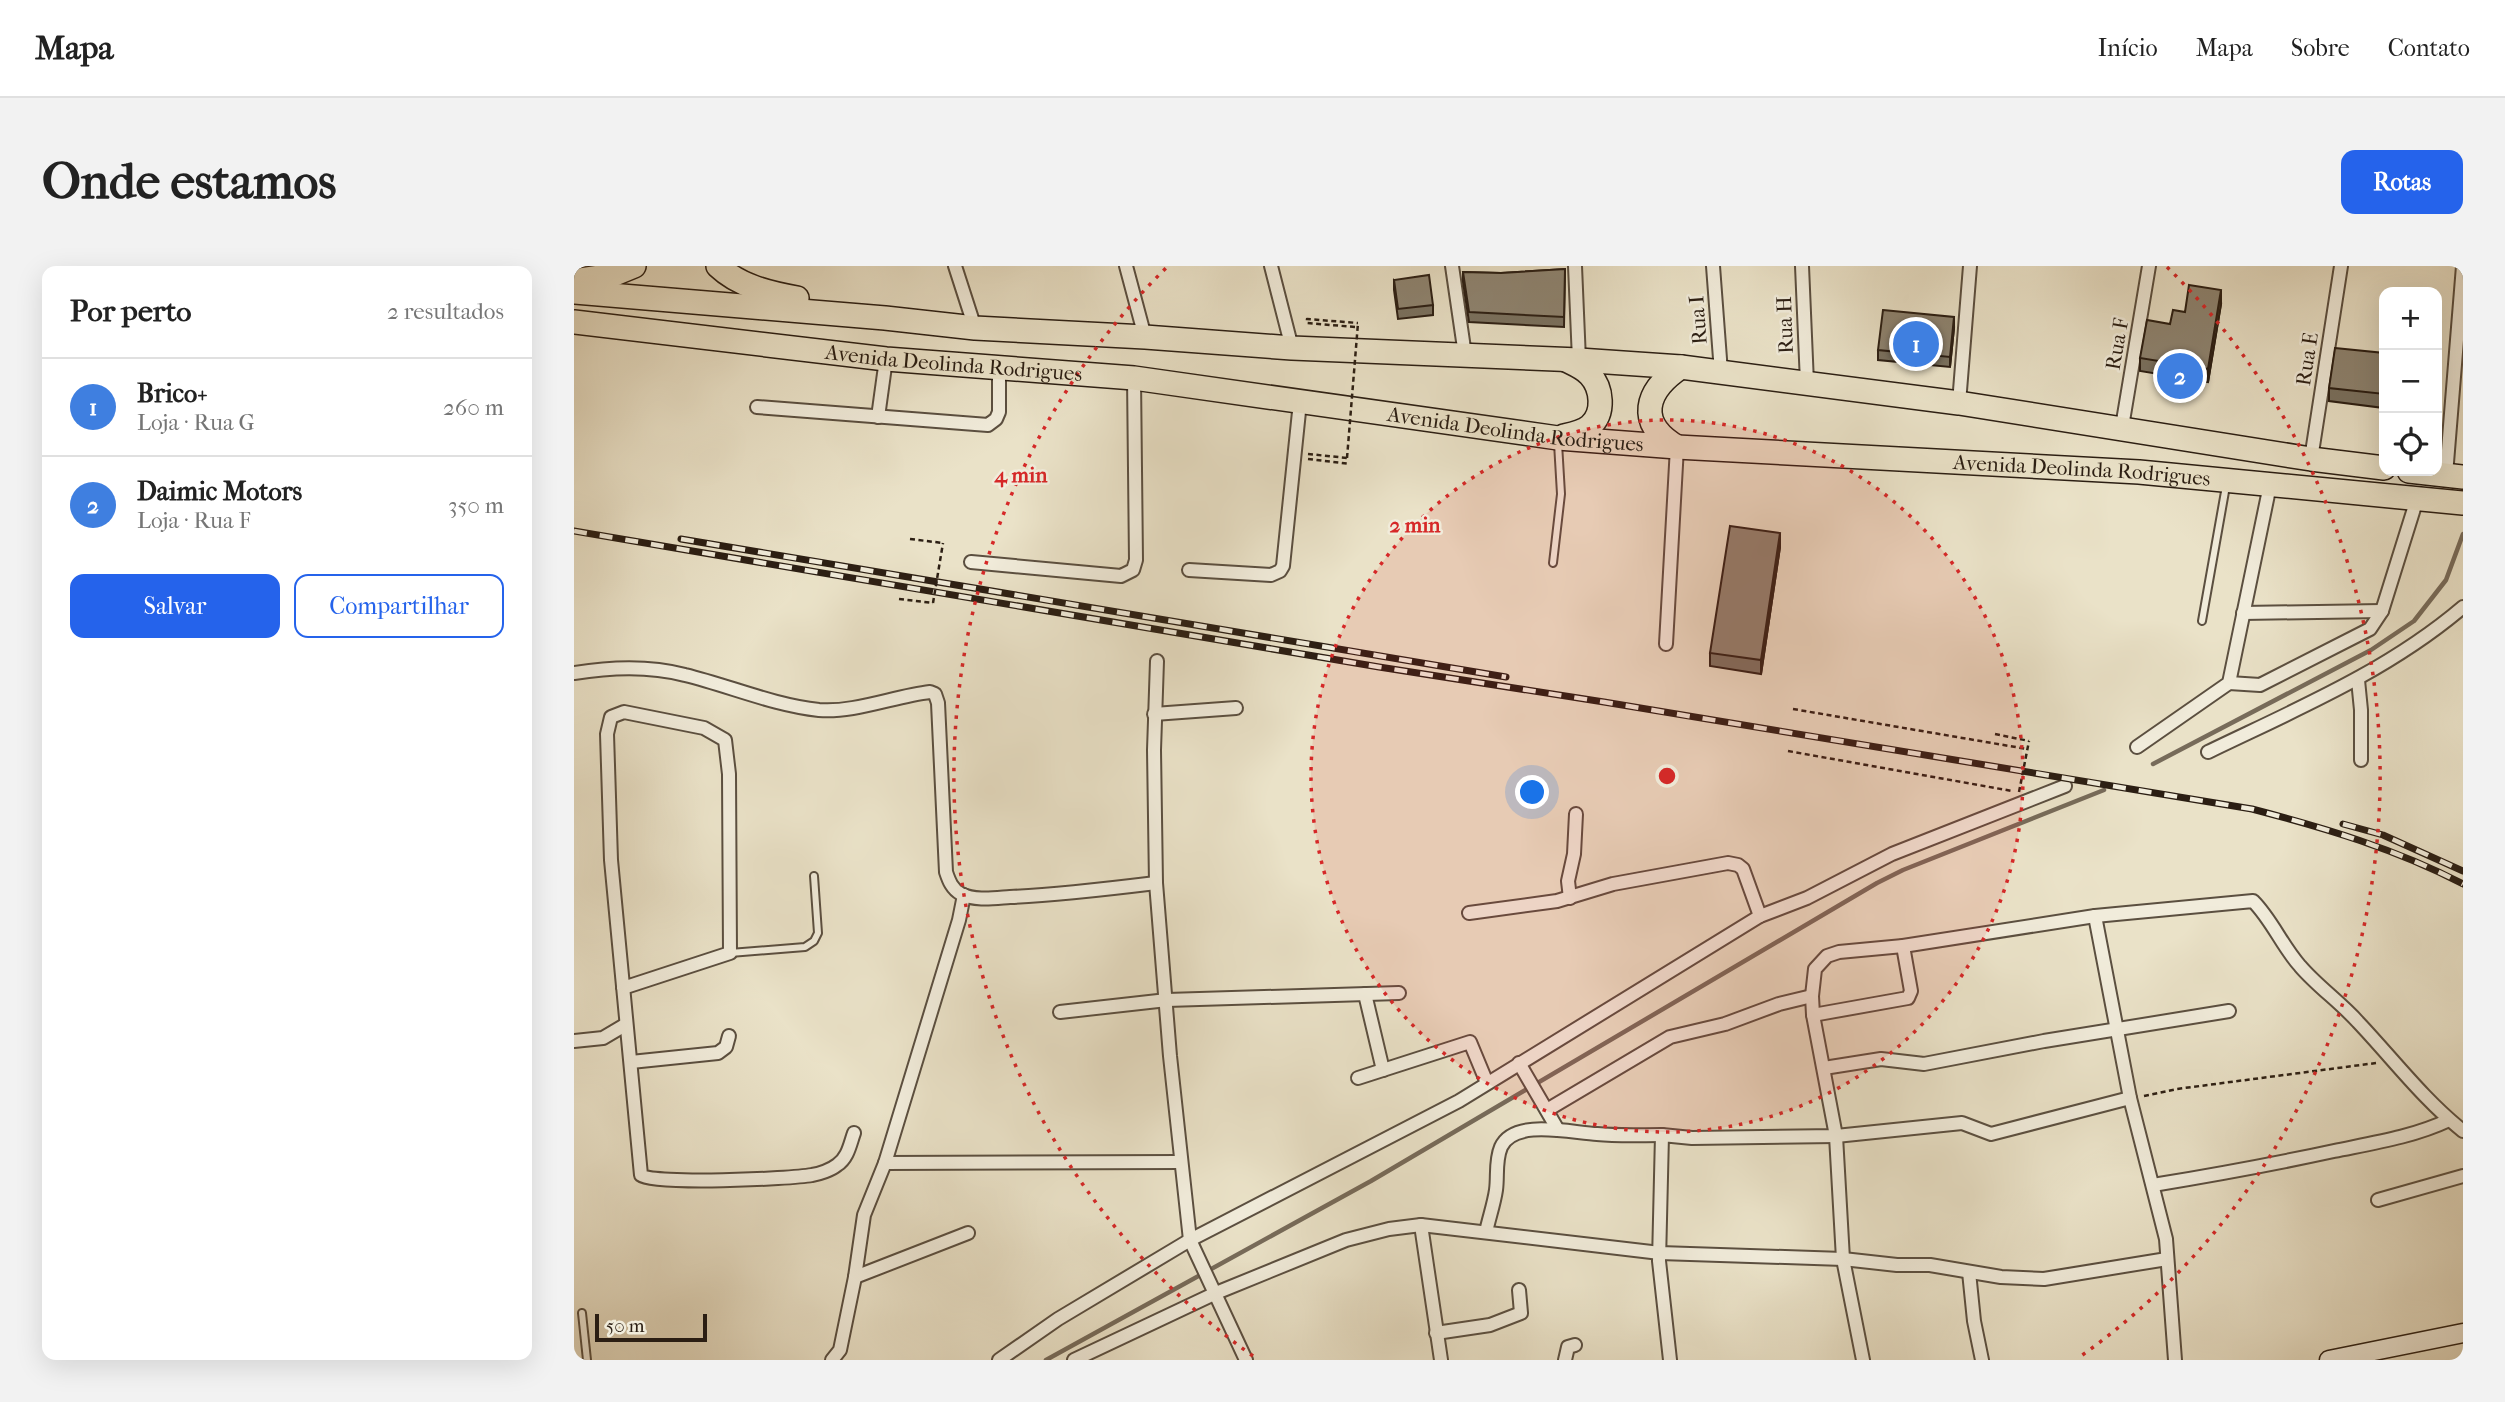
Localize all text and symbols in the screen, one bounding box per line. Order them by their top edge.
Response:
text: Mapa [35,29,114,68]
text: Início [2098,34,2158,62]
text: Mapa [2196,34,2253,62]
text: Sobre [2291,34,2350,62]
text: Contato [2388,34,2470,62]
button: Rotas [2341,150,2463,214]
text: Onde estamos [42,153,336,211]
map controls [2379,287,2442,476]
button: + [2379,287,2442,350]
text: Por perto [70,294,192,329]
street label: Rua I [1684,295,1712,345]
street label: Rua H [1772,295,1798,354]
text: 2 resultados [387,298,504,325]
street label: Rua F [2101,316,2133,372]
pin: 1 [1893,318,1939,370]
street label: Rua E [2291,330,2323,387]
street label: Avenida Deolinda Rodrigues [823,340,1083,386]
pin: 2 [2157,350,2203,402]
button: − [2379,350,2442,413]
text: Brico+ [137,378,208,409]
text: 1 [89,394,97,421]
text: 260 m [443,394,504,421]
street label: Avenida Deolinda Rodrigues [1385,402,1645,456]
text: Loja · Rua G [137,409,255,436]
button: locate [2379,413,2442,476]
street label: Avenida Deolinda Rodrigues [1951,450,2212,491]
text: 4 min [994,463,1048,488]
text: Daimic Motors [137,476,302,507]
text: 2 [87,492,99,519]
text: 350 m [448,492,504,519]
text: Loja · Rua F [137,507,251,534]
text: 2 min [1389,513,1441,537]
button: Salvar [70,574,280,638]
button: Compartilhar [294,574,504,638]
centre of rings [1655,764,1679,788]
your location [1515,775,1549,809]
scale bar [595,1311,707,1343]
text: 50 m [606,1315,645,1337]

